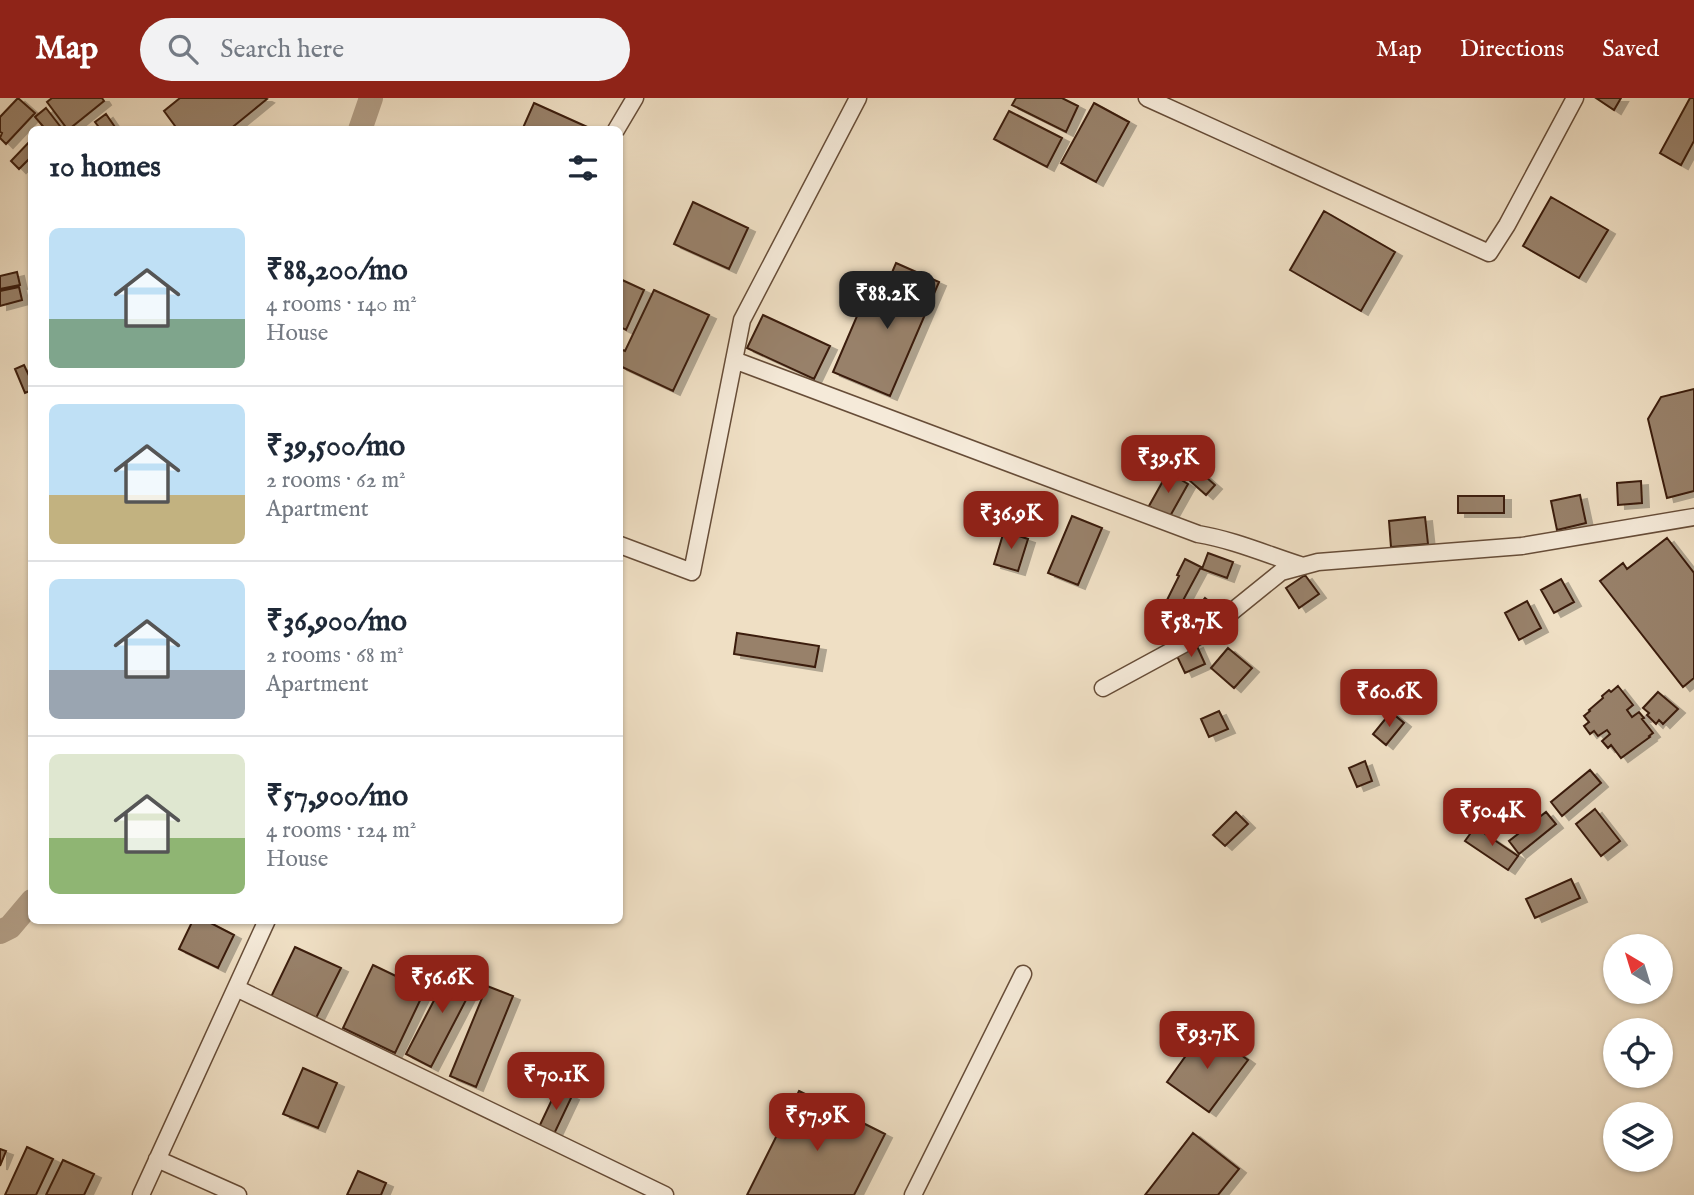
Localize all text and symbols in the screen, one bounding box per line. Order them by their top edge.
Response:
search box [140,18,630,81]
text: Map [35,28,98,70]
icon: search [164,30,202,68]
text: Search here [220,33,344,66]
text: Map [1376,34,1422,65]
text: Directions [1460,34,1564,65]
text: Saved [1602,34,1659,65]
text: 10 homes [49,149,161,187]
icon: filters [564,149,602,187]
text: ₹88,200/mo [266,252,408,290]
icon: home [105,256,189,340]
pin: ₹88.2K [830,272,944,331]
text: ₹88.2K [855,279,919,308]
text: 4 rooms · 140 m² [266,290,417,319]
text: House [266,319,328,348]
text: ₹39,500/mo [266,428,405,466]
icon: home [105,432,189,516]
pin: ₹39.5K [1111,436,1225,495]
text: ₹39.5K [1137,443,1199,472]
text: 2 rooms · 62 m² [266,466,406,495]
pin: ₹36.9K [954,491,1068,551]
text: Apartment [266,495,369,524]
text: ₹36.9K [979,499,1043,528]
pin: ₹58.7K [1134,600,1248,659]
text: ₹36,900/mo [266,603,407,641]
icon: home [105,607,189,691]
text: ₹58.7K [1160,607,1222,636]
text: 2 rooms · 68 m² [266,641,404,670]
text: Apartment [266,670,369,699]
pin: ₹60.6K [1332,670,1446,729]
text: ₹60.6K [1356,677,1422,706]
text: ₹57,900/mo [266,778,408,816]
icon: home [105,782,189,866]
pin: ₹50.4K [1435,788,1549,848]
text: ₹50.4K [1459,796,1525,825]
text: 4 rooms · 124 m² [266,816,416,845]
text: House [266,845,328,874]
north arrow [1603,934,1673,1004]
map controls [1603,934,1673,1172]
pin: ₹56.6K [385,956,499,1015]
text: ₹56.6K [411,963,473,992]
pin: ₹93.7K [1150,1012,1264,1071]
button: locate [1603,1018,1673,1088]
text: ₹93.7K [1176,1019,1238,1048]
pin: ₹70.1K [499,1052,613,1112]
text: ₹70.1K [523,1060,589,1089]
pin: ₹57.9K [760,1094,874,1153]
text: ₹57.9K [785,1101,849,1130]
button: layers [1603,1102,1673,1172]

